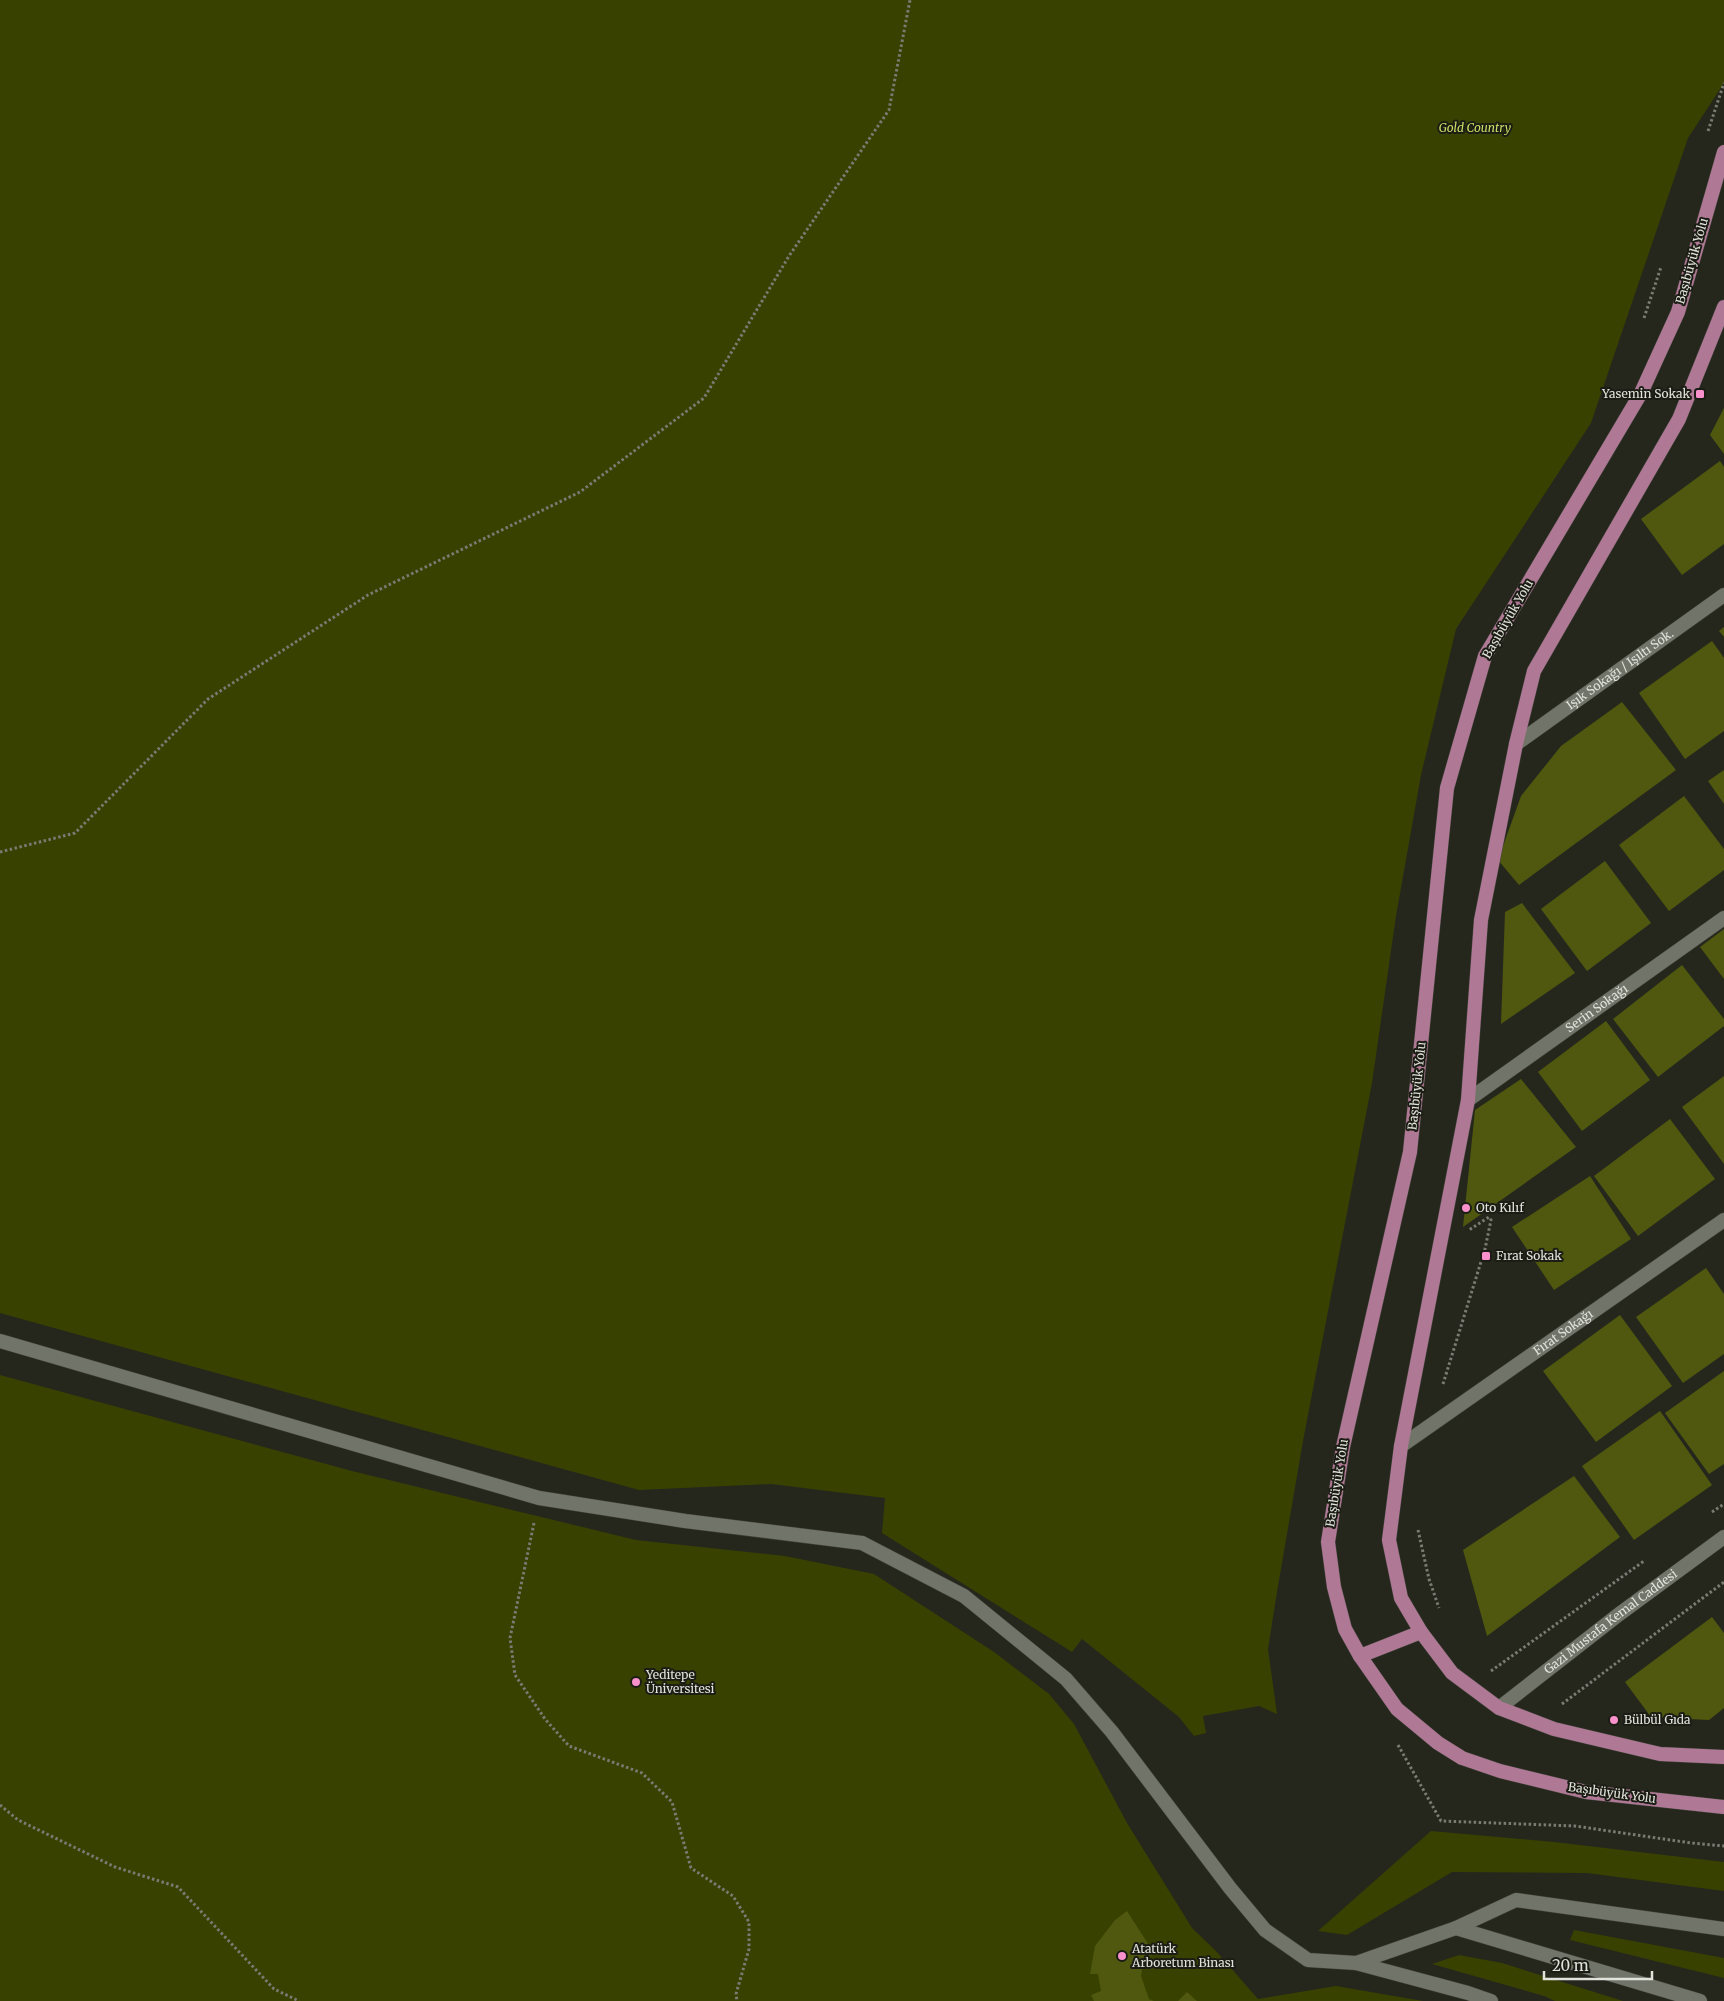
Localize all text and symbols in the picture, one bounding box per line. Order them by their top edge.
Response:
park label: Gold Country [1439,120,1512,135]
street label: Başıbüyük Yolu [1672,216,1711,306]
place label: Yasemin Sokak [1601,386,1690,401]
marker: Yasemin Sokak [1694,388,1706,400]
street label: Başıbüyük Yolu [1479,576,1536,661]
street label: Işık Sokağı / Işıltı Sok. [1563,626,1676,712]
street label: Serin Sokağı [1562,981,1631,1035]
street label: Başıbüyük Yolu [1404,1041,1429,1131]
place label: Oto Kılıf [1476,1200,1524,1215]
marker: Oto Kılıf [1460,1202,1472,1214]
place label: Fırat Sokak [1496,1248,1562,1263]
marker: Fırat Sokak [1480,1250,1492,1262]
street label: Fırat Sokağı [1530,1306,1596,1358]
street label: Başıbüyük Yolu [1322,1438,1351,1528]
street label: Gazi Mustafa Kemal Caddesi [1541,1566,1680,1677]
place label: Yeditepe Üniversitesi [645,1667,715,1696]
marker: Yeditepe Üniversitesi [630,1676,642,1688]
place label: Bülbül Gıda [1624,1712,1691,1727]
marker: Bülbül Gıda [1608,1714,1620,1726]
street label: Başıbüyük Yolu [1567,1779,1657,1806]
place label: Atatürk Arboretum Binası [1131,1941,1235,1970]
scale bar [1544,1948,1652,1980]
marker: Atatürk Arboretum Binası [1116,1950,1128,1962]
text: 20 m [1552,1956,1589,1975]

